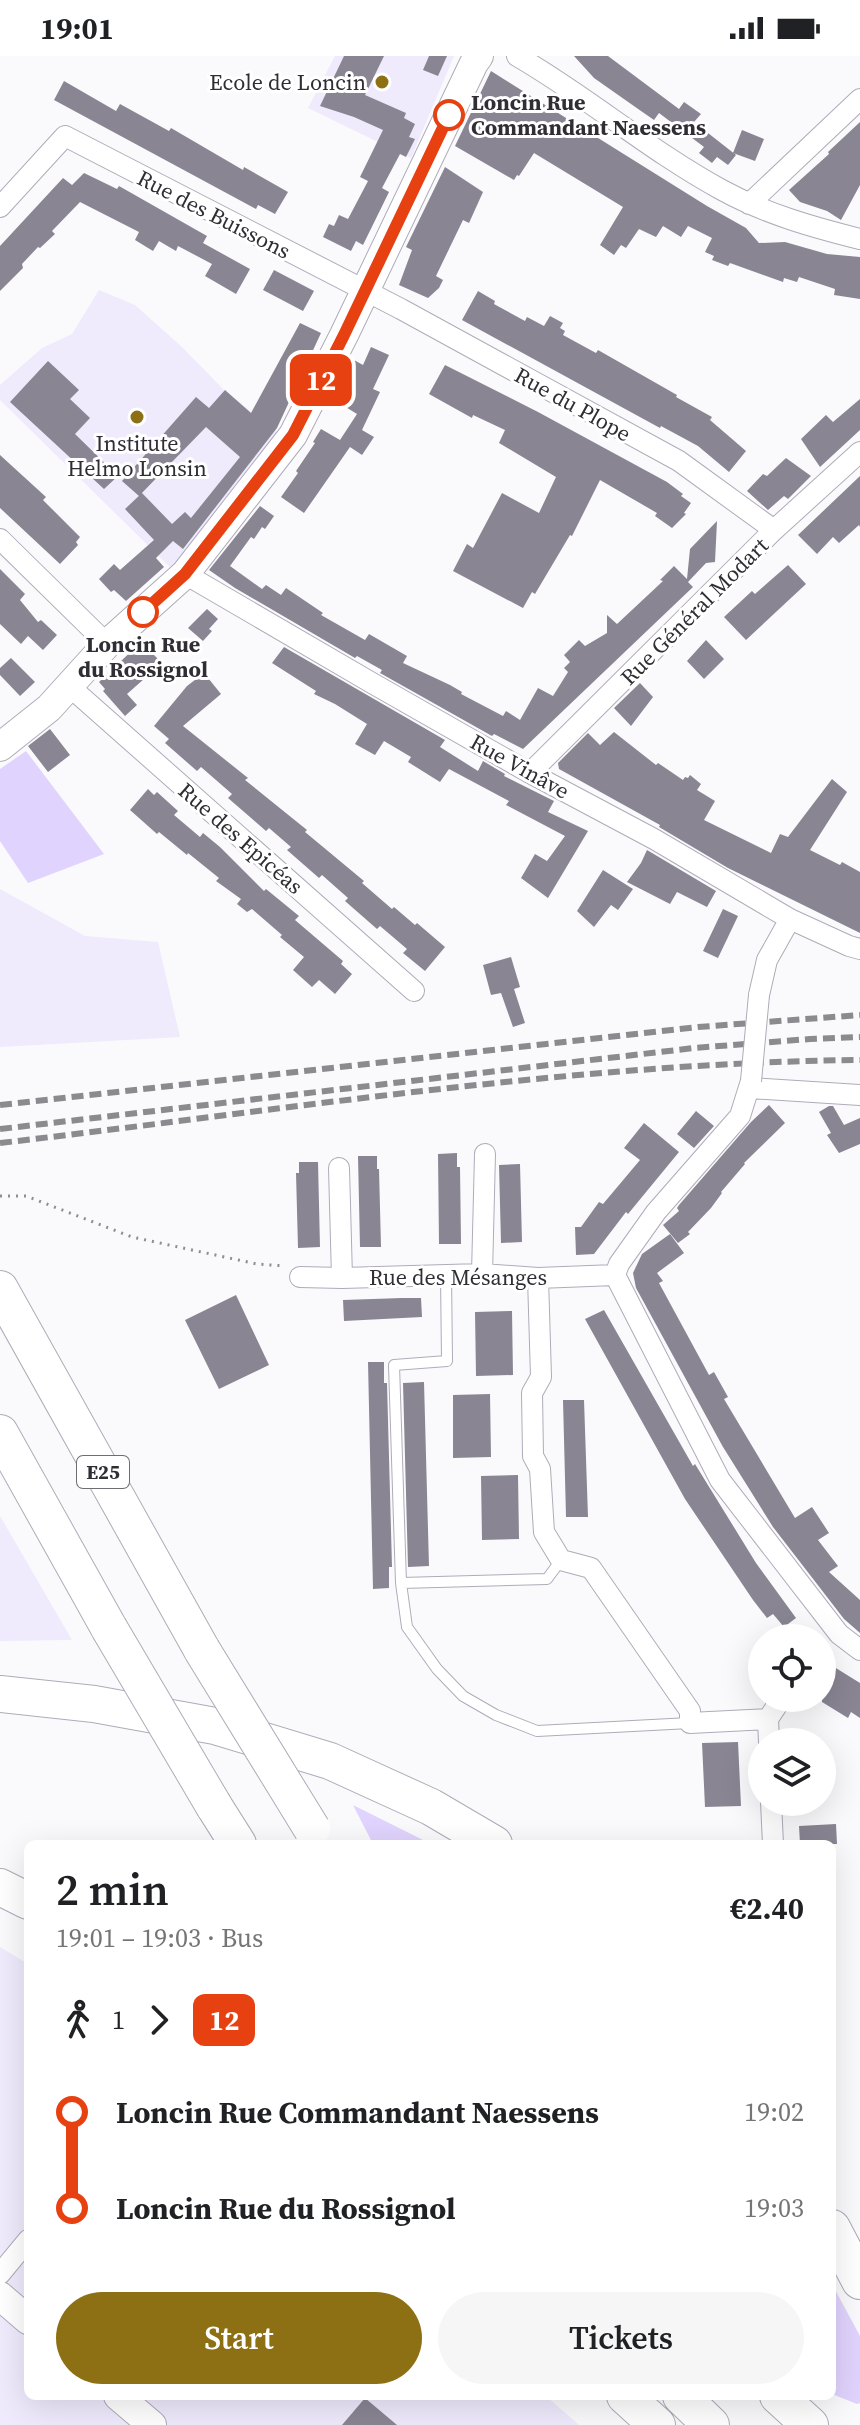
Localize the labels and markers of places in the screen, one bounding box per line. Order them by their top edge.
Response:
place label: Ecole de Loncin [209,67,366,97]
marker: Ecole de Loncin [373,73,391,91]
place label: Loncin Rue Commandant Naessens [471,87,706,142]
marker: Loncin Rue Commandant Naessens [434,100,464,130]
marker: Institute Helmo Lonsin [128,408,146,426]
place label: Institute Helmo Lonsin [67,428,207,483]
marker: Loncin Rue du Rossignol [128,597,158,627]
place label: Loncin Rue du Rossignol [78,629,208,684]

